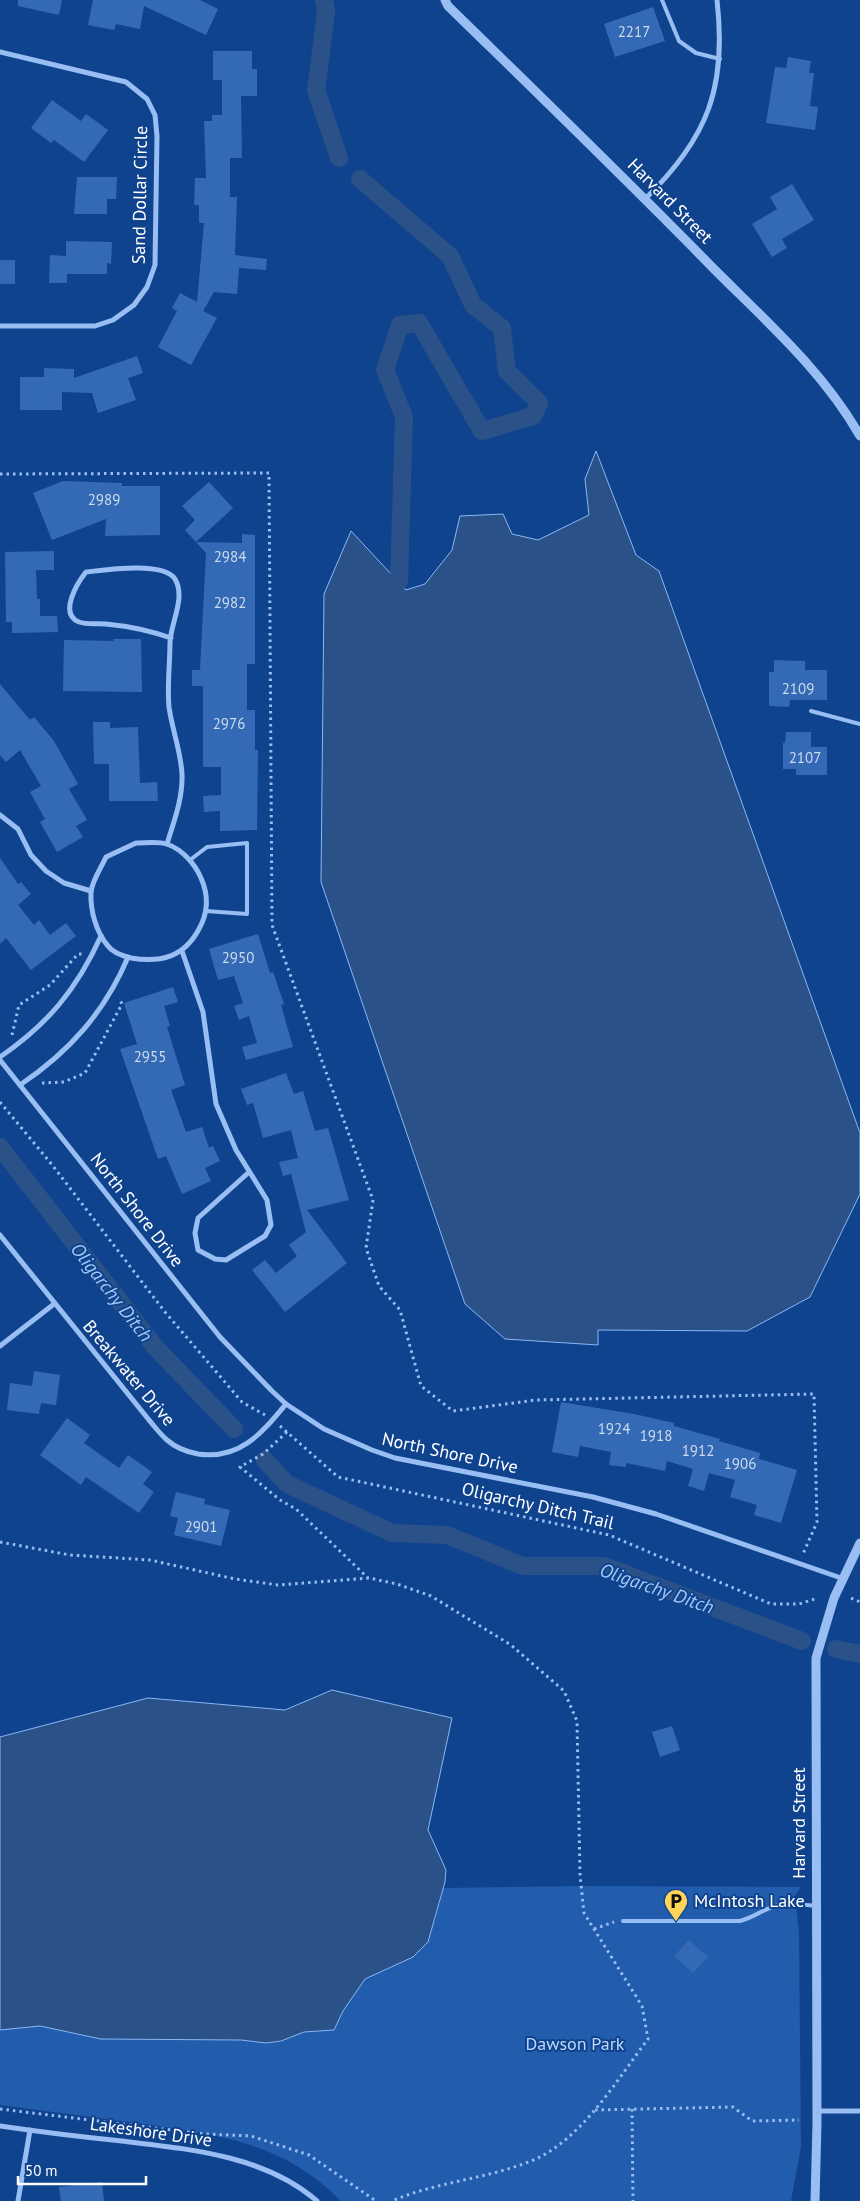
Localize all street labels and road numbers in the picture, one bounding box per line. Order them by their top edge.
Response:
street label: Sand Dollar Circle [127,126,152,264]
street label: Harvard Street [623,153,718,248]
street label: North Shore Drive [86,1148,189,1271]
street label: Breakwater Drive [78,1315,181,1431]
street label: North Shore Drive [380,1427,520,1478]
street label: Oligarchy Ditch Trail [460,1477,617,1534]
street label: Harvard Street [787,1767,810,1879]
street label: Lakeshore Drive [89,2112,214,2151]

